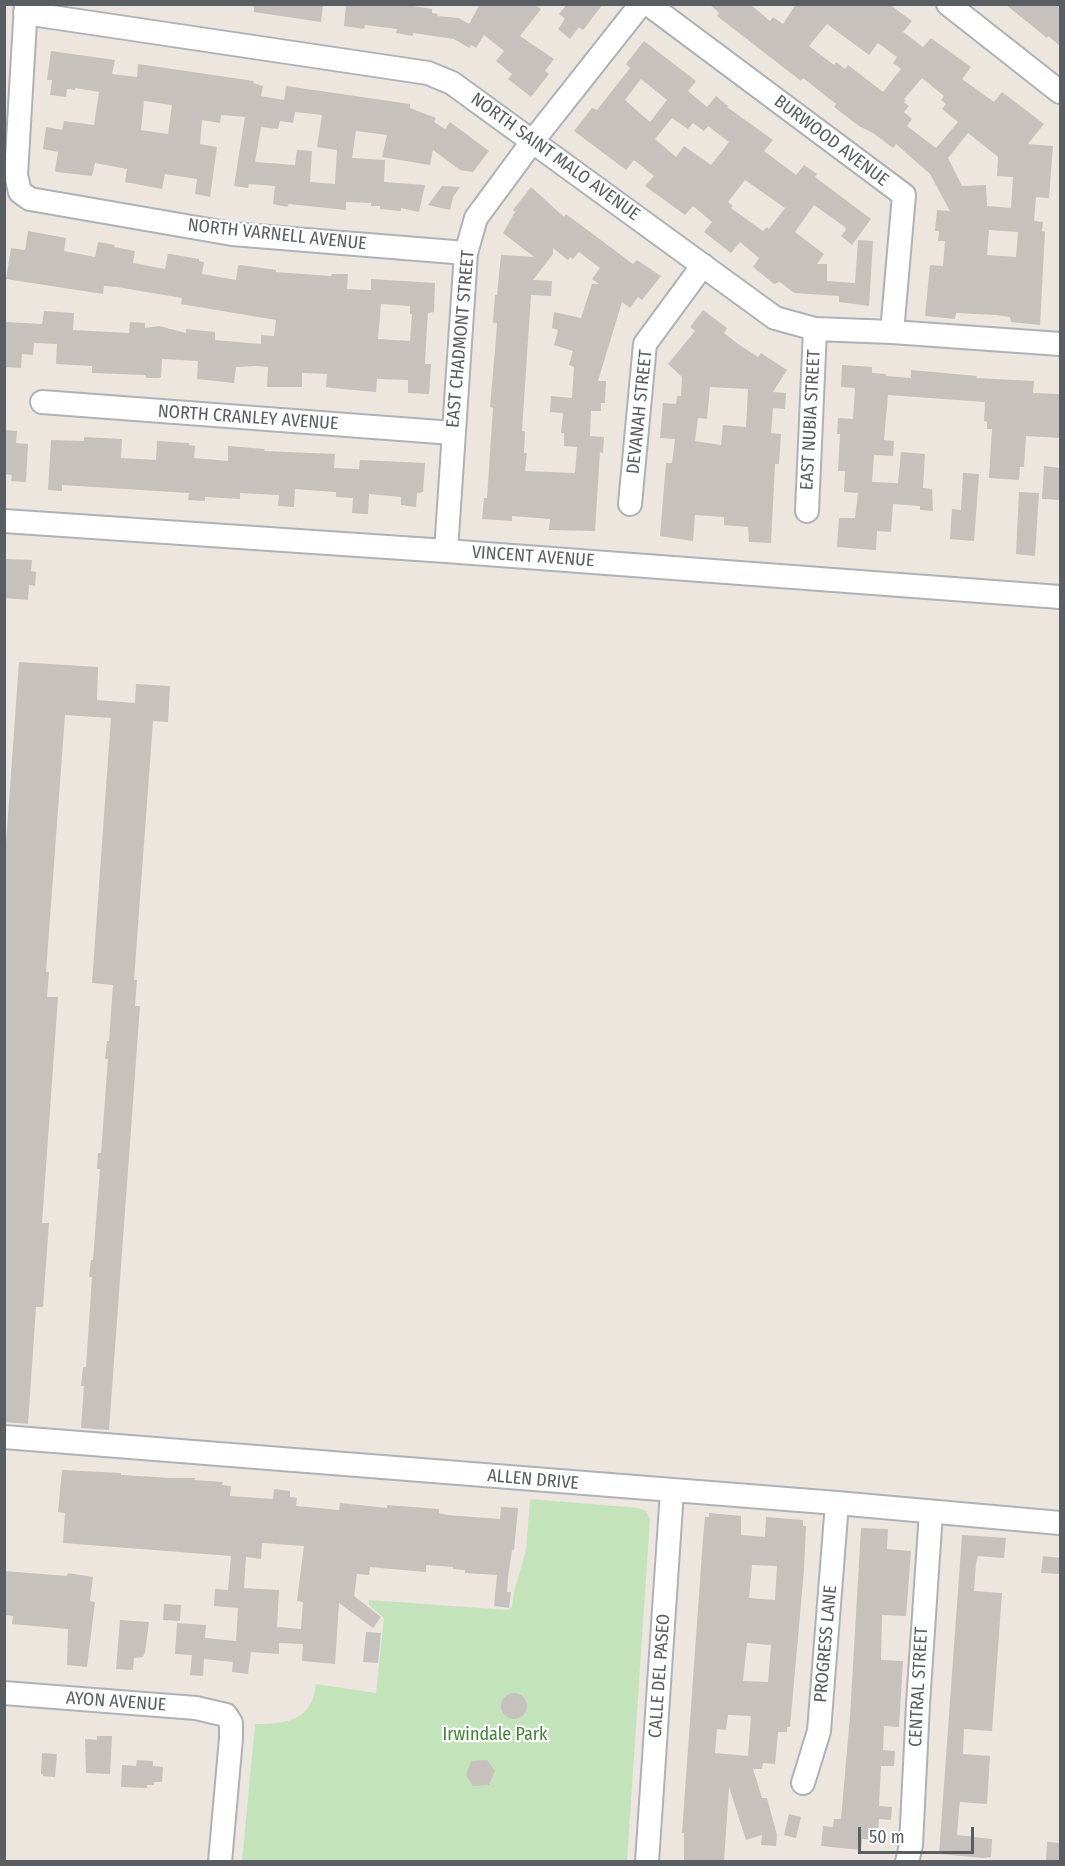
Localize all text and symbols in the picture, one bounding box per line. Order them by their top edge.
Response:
street label: NORTH SAINT MALO AVENUE [466,88,644,226]
street label: BURWOOD AVENUE [769,91,893,191]
street label: NORTH VARNELL AVENUE [187,215,367,255]
street label: EAST CHADMONT STREET [442,249,480,429]
street label: DEVANAH STREET [623,349,657,475]
street label: EAST NUBIA STREET [797,349,825,491]
street label: NORTH CRANLEY AVENUE [157,401,339,435]
street label: VINCENT AVENUE [471,542,595,572]
street label: ALLEN DRIVE [486,1465,580,1495]
street label: PROGRESS LANE [810,1585,842,1703]
street label: CALLE DEL PASEO [645,1613,675,1739]
street label: CENTRAL STREET [905,1626,933,1748]
street label: AYON AVENUE [65,1688,167,1716]
park label: Irwindale Park [443,1724,547,1746]
scale bar [861,1815,976,1853]
text: 50 m [869,1826,905,1848]

